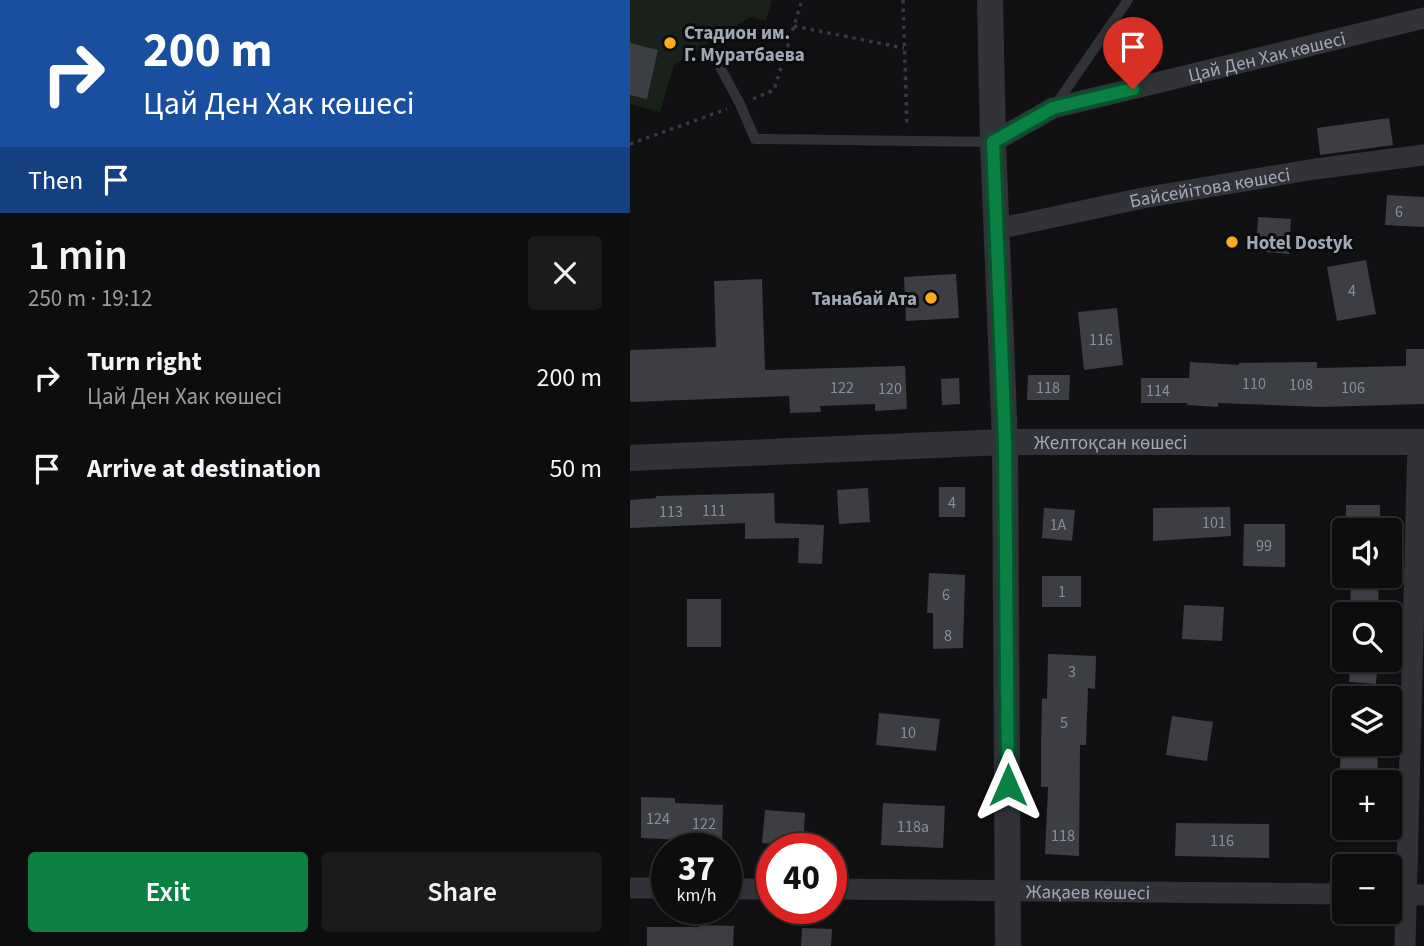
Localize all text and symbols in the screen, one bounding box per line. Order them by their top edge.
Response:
text: 200 m [143,16,272,86]
pin [1103,17,1163,89]
place label: Стадион им. Г. Муратбаева [684,20,805,69]
street label: Цай Ден Хак көшесі [1186,25,1349,90]
icon: right [28,28,119,119]
icon: arrive [1114,28,1152,66]
marker: Стадион им. Г. Муратбаева [662,35,678,51]
text: Цай Ден Хак көшесі [143,81,415,127]
icon: arrive [97,161,135,199]
street label: Байсейітова көшесі [1127,161,1293,216]
text: Then [28,162,83,199]
house number: 6 [1395,201,1403,223]
text: 1 min [28,226,128,286]
place label: Hotel Dostyk [1246,230,1354,257]
marker: Hotel Dostyk [1224,234,1240,250]
button: close [528,236,602,310]
house number: 4 [1348,280,1356,302]
text: 250 m · 19:12 [28,282,152,315]
place label: Танабай Ата [812,286,917,313]
marker: Танабай Ата [923,290,939,306]
house number: 116 [1089,329,1113,351]
text: Turn right [87,343,202,380]
icon: right [28,359,66,397]
text: 200 m [536,359,602,396]
house number: 110 [1242,373,1266,395]
house number: 108 [1289,374,1313,396]
house number: 122 [830,377,854,399]
house number: 118 [1036,377,1060,399]
house number: 106 [1341,377,1365,399]
house number: 120 [878,378,902,400]
text: Цай Ден Хак көшесі [87,380,282,413]
house number: 114 [1146,380,1170,402]
street label: Желтоқсан көшесі [1034,430,1187,457]
icon: arrive [28,450,66,488]
text: Arrive at destination [87,450,321,487]
text: 50 m [549,450,602,487]
house number: 4 [948,492,956,514]
house number: 111 [702,500,726,522]
house number: 113 [659,501,683,523]
house number: 101 [1202,512,1226,534]
house number: 1А [1050,514,1067,536]
map controls [1332,518,1402,924]
button: sound [1332,518,1402,588]
house number: 99 [1256,535,1272,557]
house number: 1 [1058,581,1066,603]
house number: 6 [942,584,950,606]
button: search [1332,602,1402,672]
house number: 8 [944,625,952,647]
house number: 3 [1068,661,1076,683]
button: layers [1332,686,1402,756]
house number: 5 [1060,712,1068,734]
house number: 10 [900,722,916,744]
position arrow [971,748,1045,822]
button: + [1332,770,1402,840]
house number: 124 [646,808,670,830]
house number: 122 [692,813,716,835]
house number: 118а [897,816,929,838]
house number: 118 [1051,825,1075,847]
house number: 116 [1210,830,1234,852]
speed limit sign: 40 [756,833,847,924]
text: 37 [678,844,715,894]
button: Exit [28,852,308,932]
button: Share [322,852,602,932]
button: − [1332,854,1402,924]
street label: Жақаев көшесі [1026,879,1150,907]
text: km/h [677,883,716,908]

